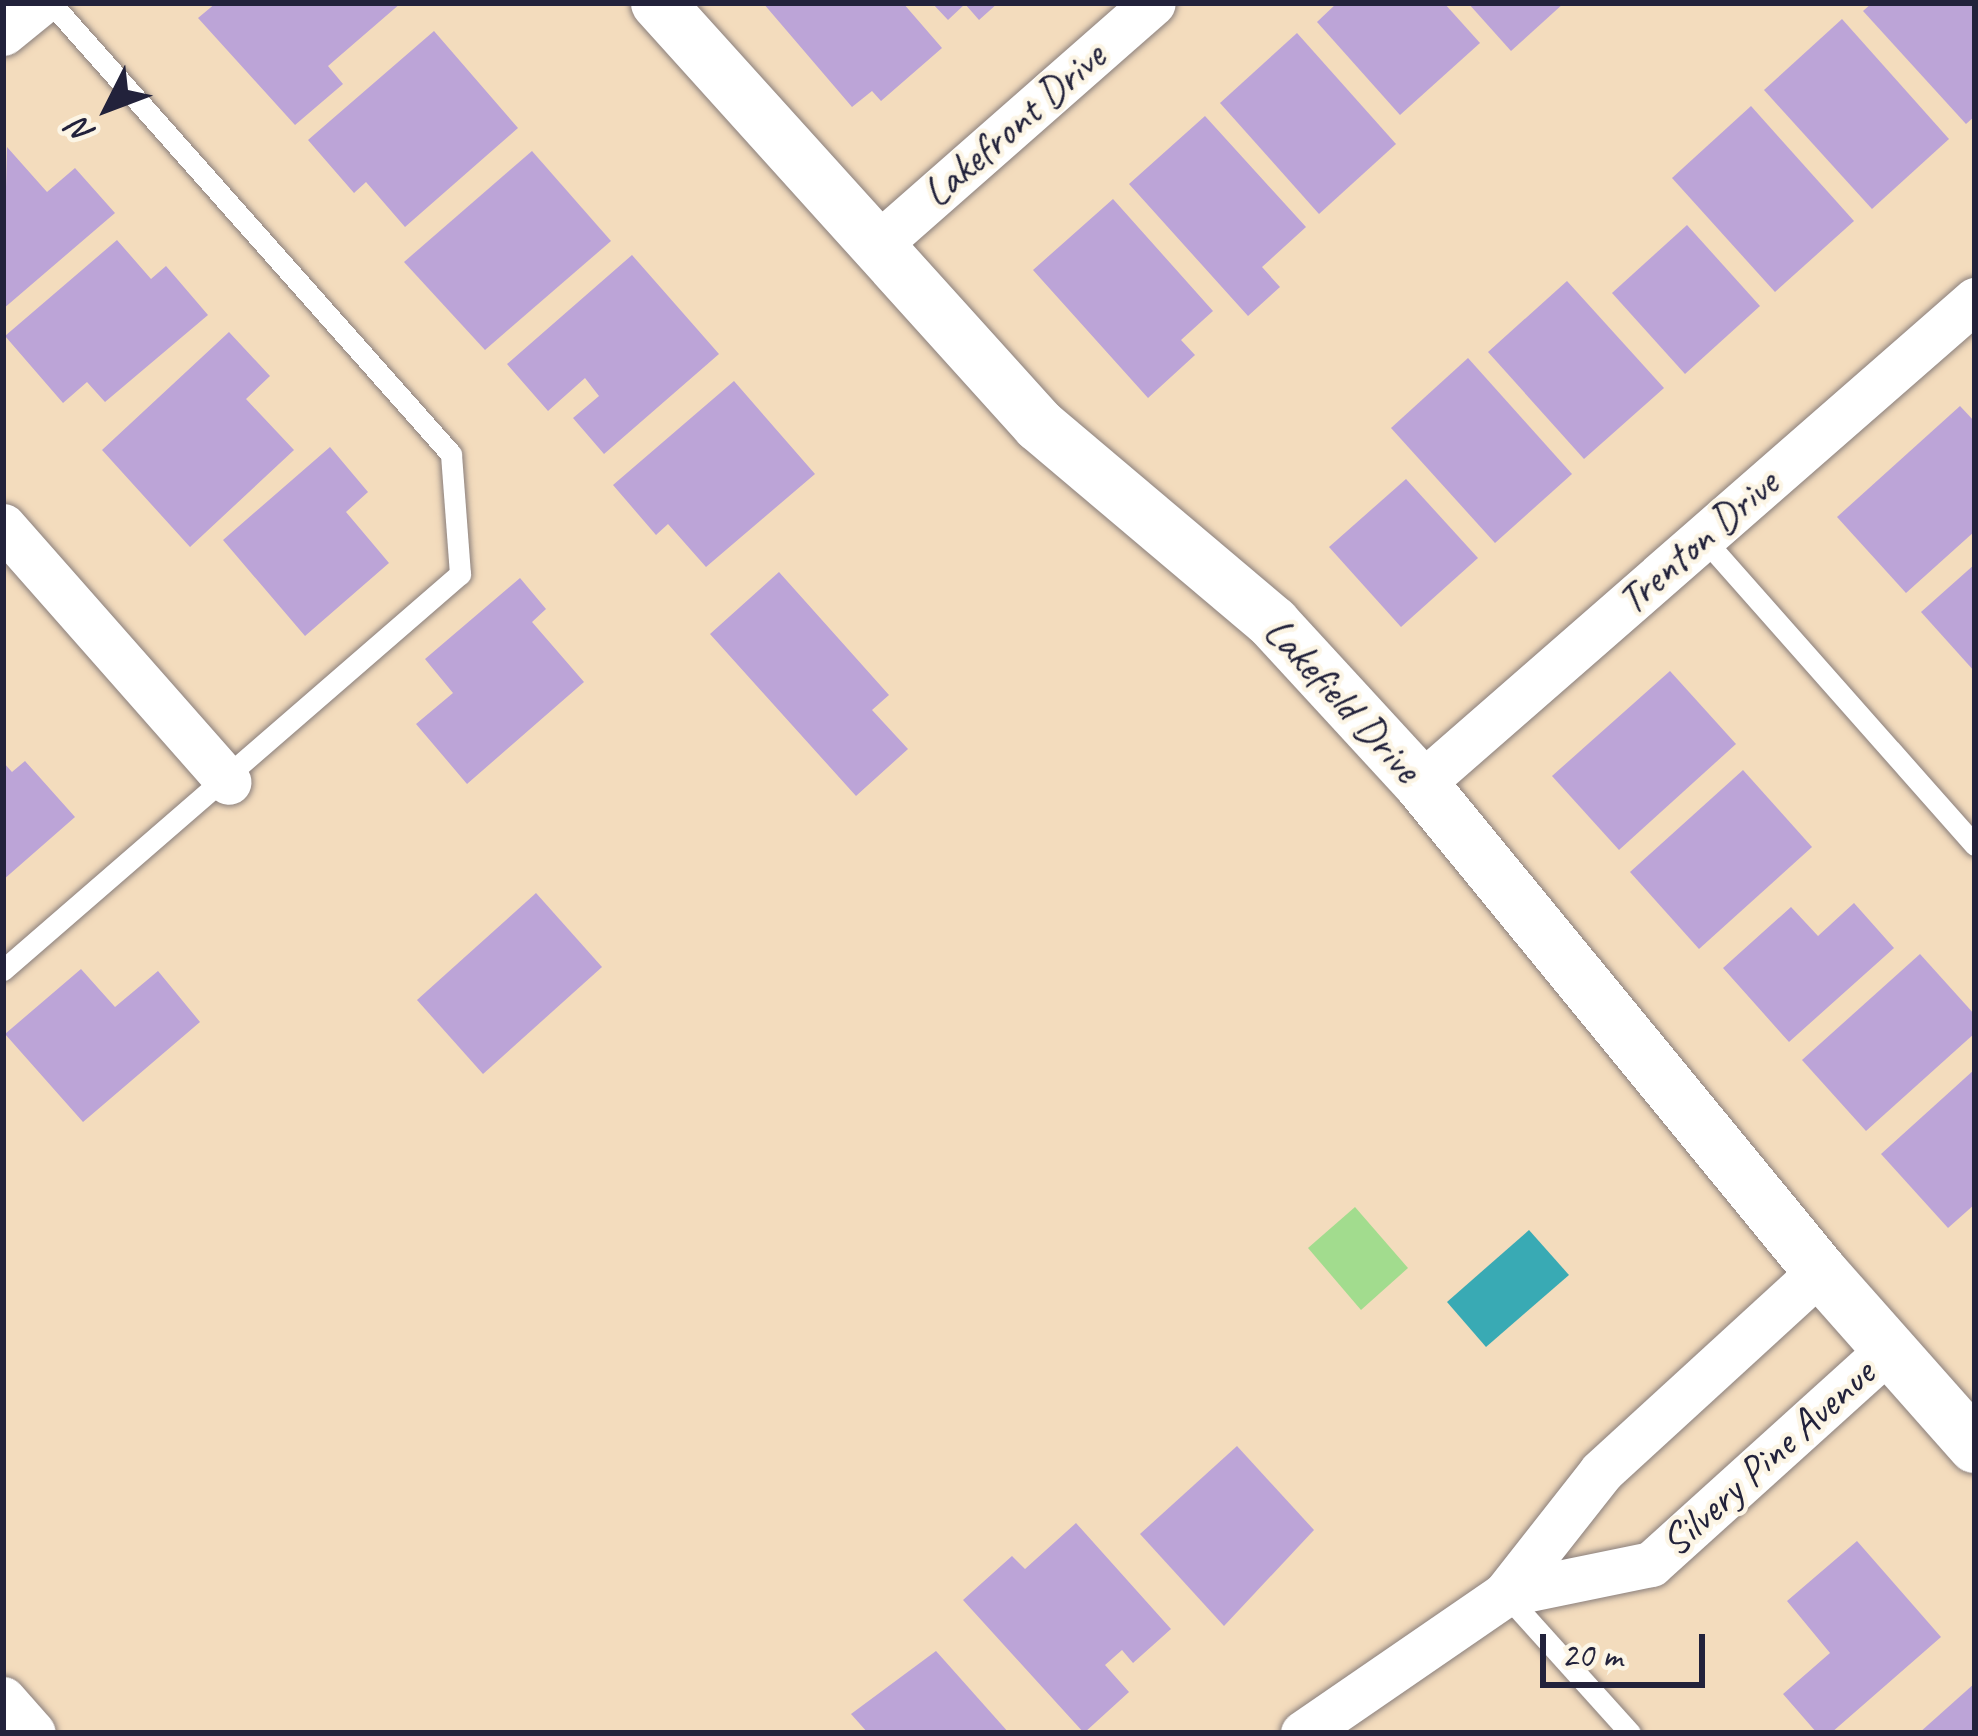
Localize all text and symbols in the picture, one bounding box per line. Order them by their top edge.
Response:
street label: Lakefront Drive [912,32,1116,218]
north arrow [48,48,168,168]
text: N [59,110,104,154]
street label: Trenton Drive [1607,458,1789,626]
street label: Lakefield Drive [1253,607,1431,793]
street label: Silvery Pine Avenue [1651,1349,1885,1567]
scale bar [1546,1610,1711,1684]
text: 20 m [1561,1632,1622,1678]

